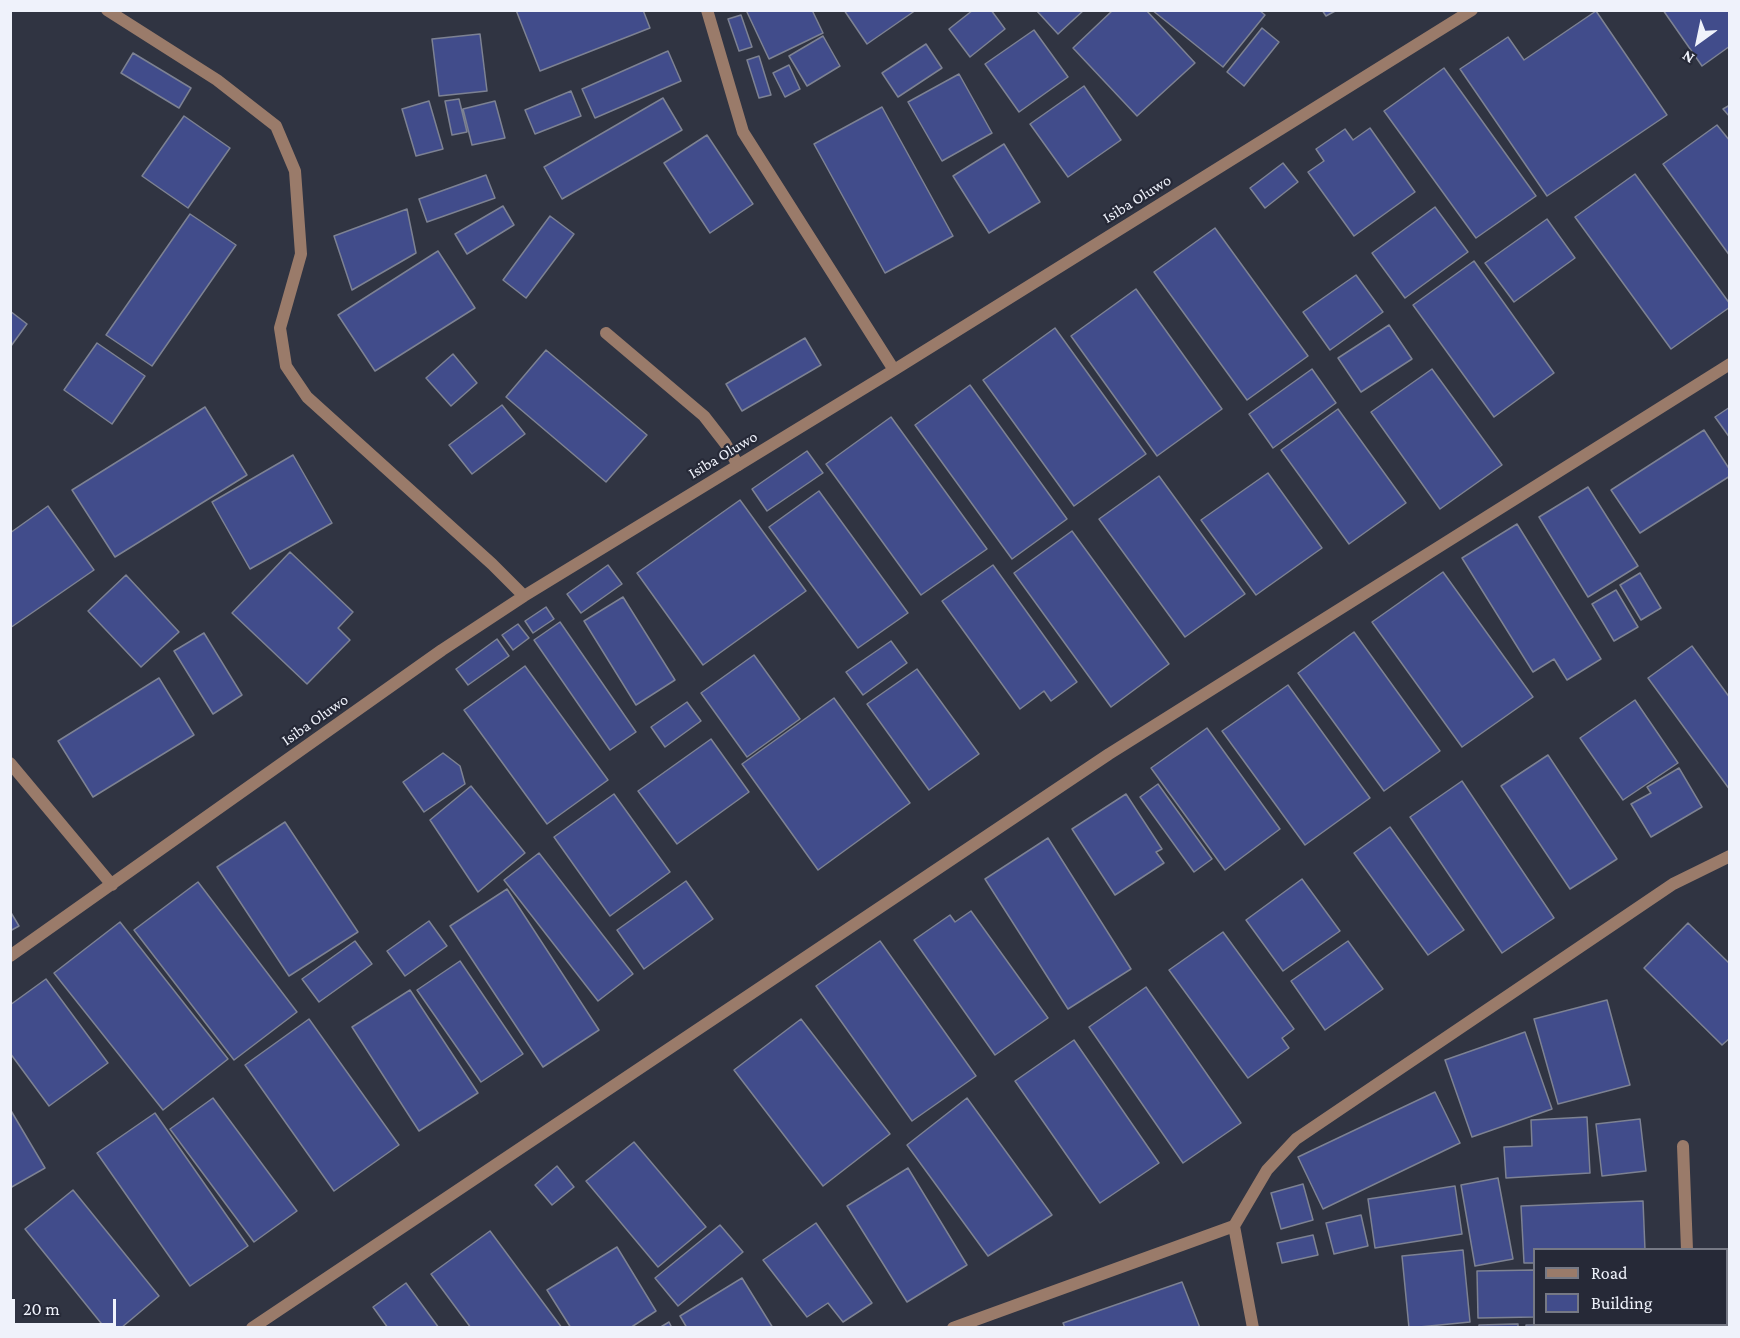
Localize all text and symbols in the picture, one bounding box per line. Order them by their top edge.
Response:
north arrow [1668,12,1728,72]
text: N [1679,47,1697,68]
street label: Isiba Oluwo [1099,170,1175,228]
street label: Isiba Oluwo [685,427,761,483]
street label: Isiba Oluwo [278,690,352,750]
legend [1533,1248,1728,1326]
text: Road [1591,1263,1628,1283]
scale bar [15,1287,118,1325]
text: Building [1591,1293,1652,1313]
text: 20 m [23,1299,60,1319]

